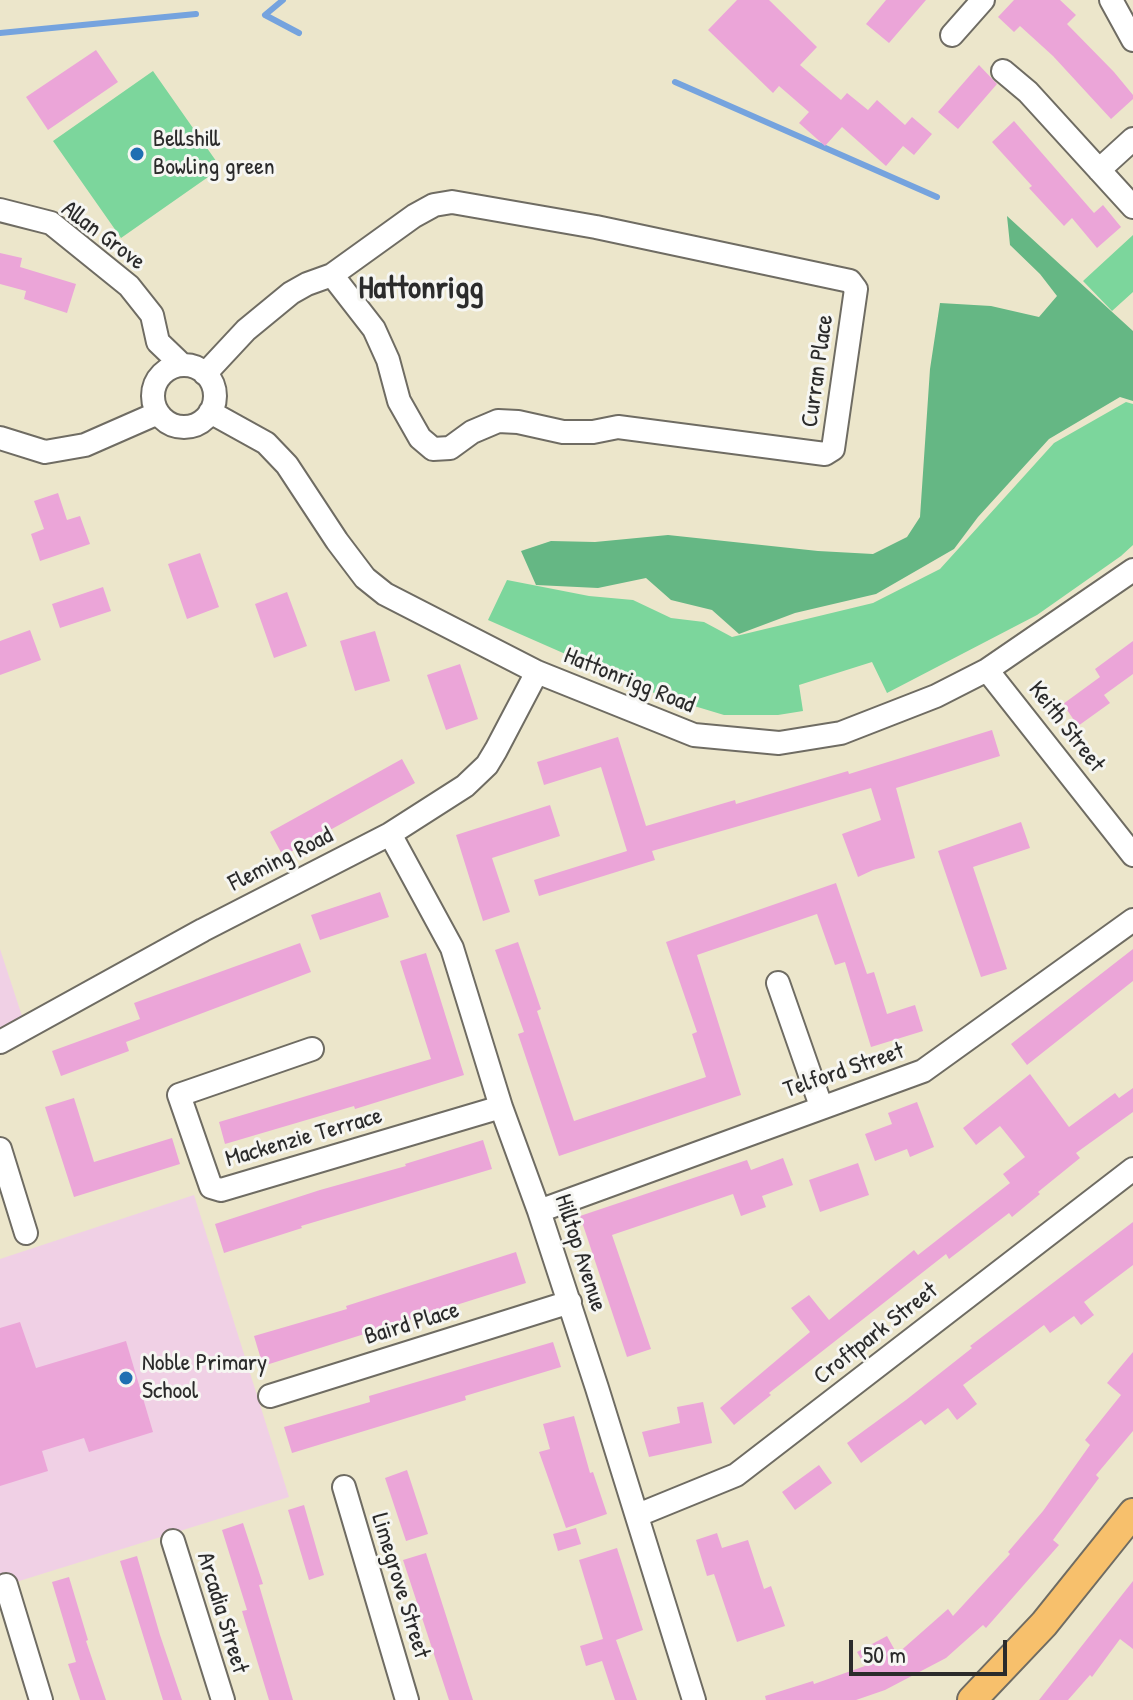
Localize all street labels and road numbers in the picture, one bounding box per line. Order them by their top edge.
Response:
street label: Allan Grove [55,195,151,277]
street label: Curran Place [796,313,840,429]
street label: Hattonrigg Road [559,642,699,720]
street label: Keith Street [1022,676,1110,778]
street label: Fleming Road [224,822,338,898]
street label: Telford Street [780,1037,908,1105]
street label: Mackenzie Terrace [222,1102,386,1174]
street label: Hilltop Avenue [548,1191,612,1315]
street label: Croftpark Street [808,1277,944,1391]
street label: Baird Place [361,1296,463,1352]
street label: Limegrove Street [364,1510,436,1662]
street label: Arcadia Street [190,1549,254,1677]

